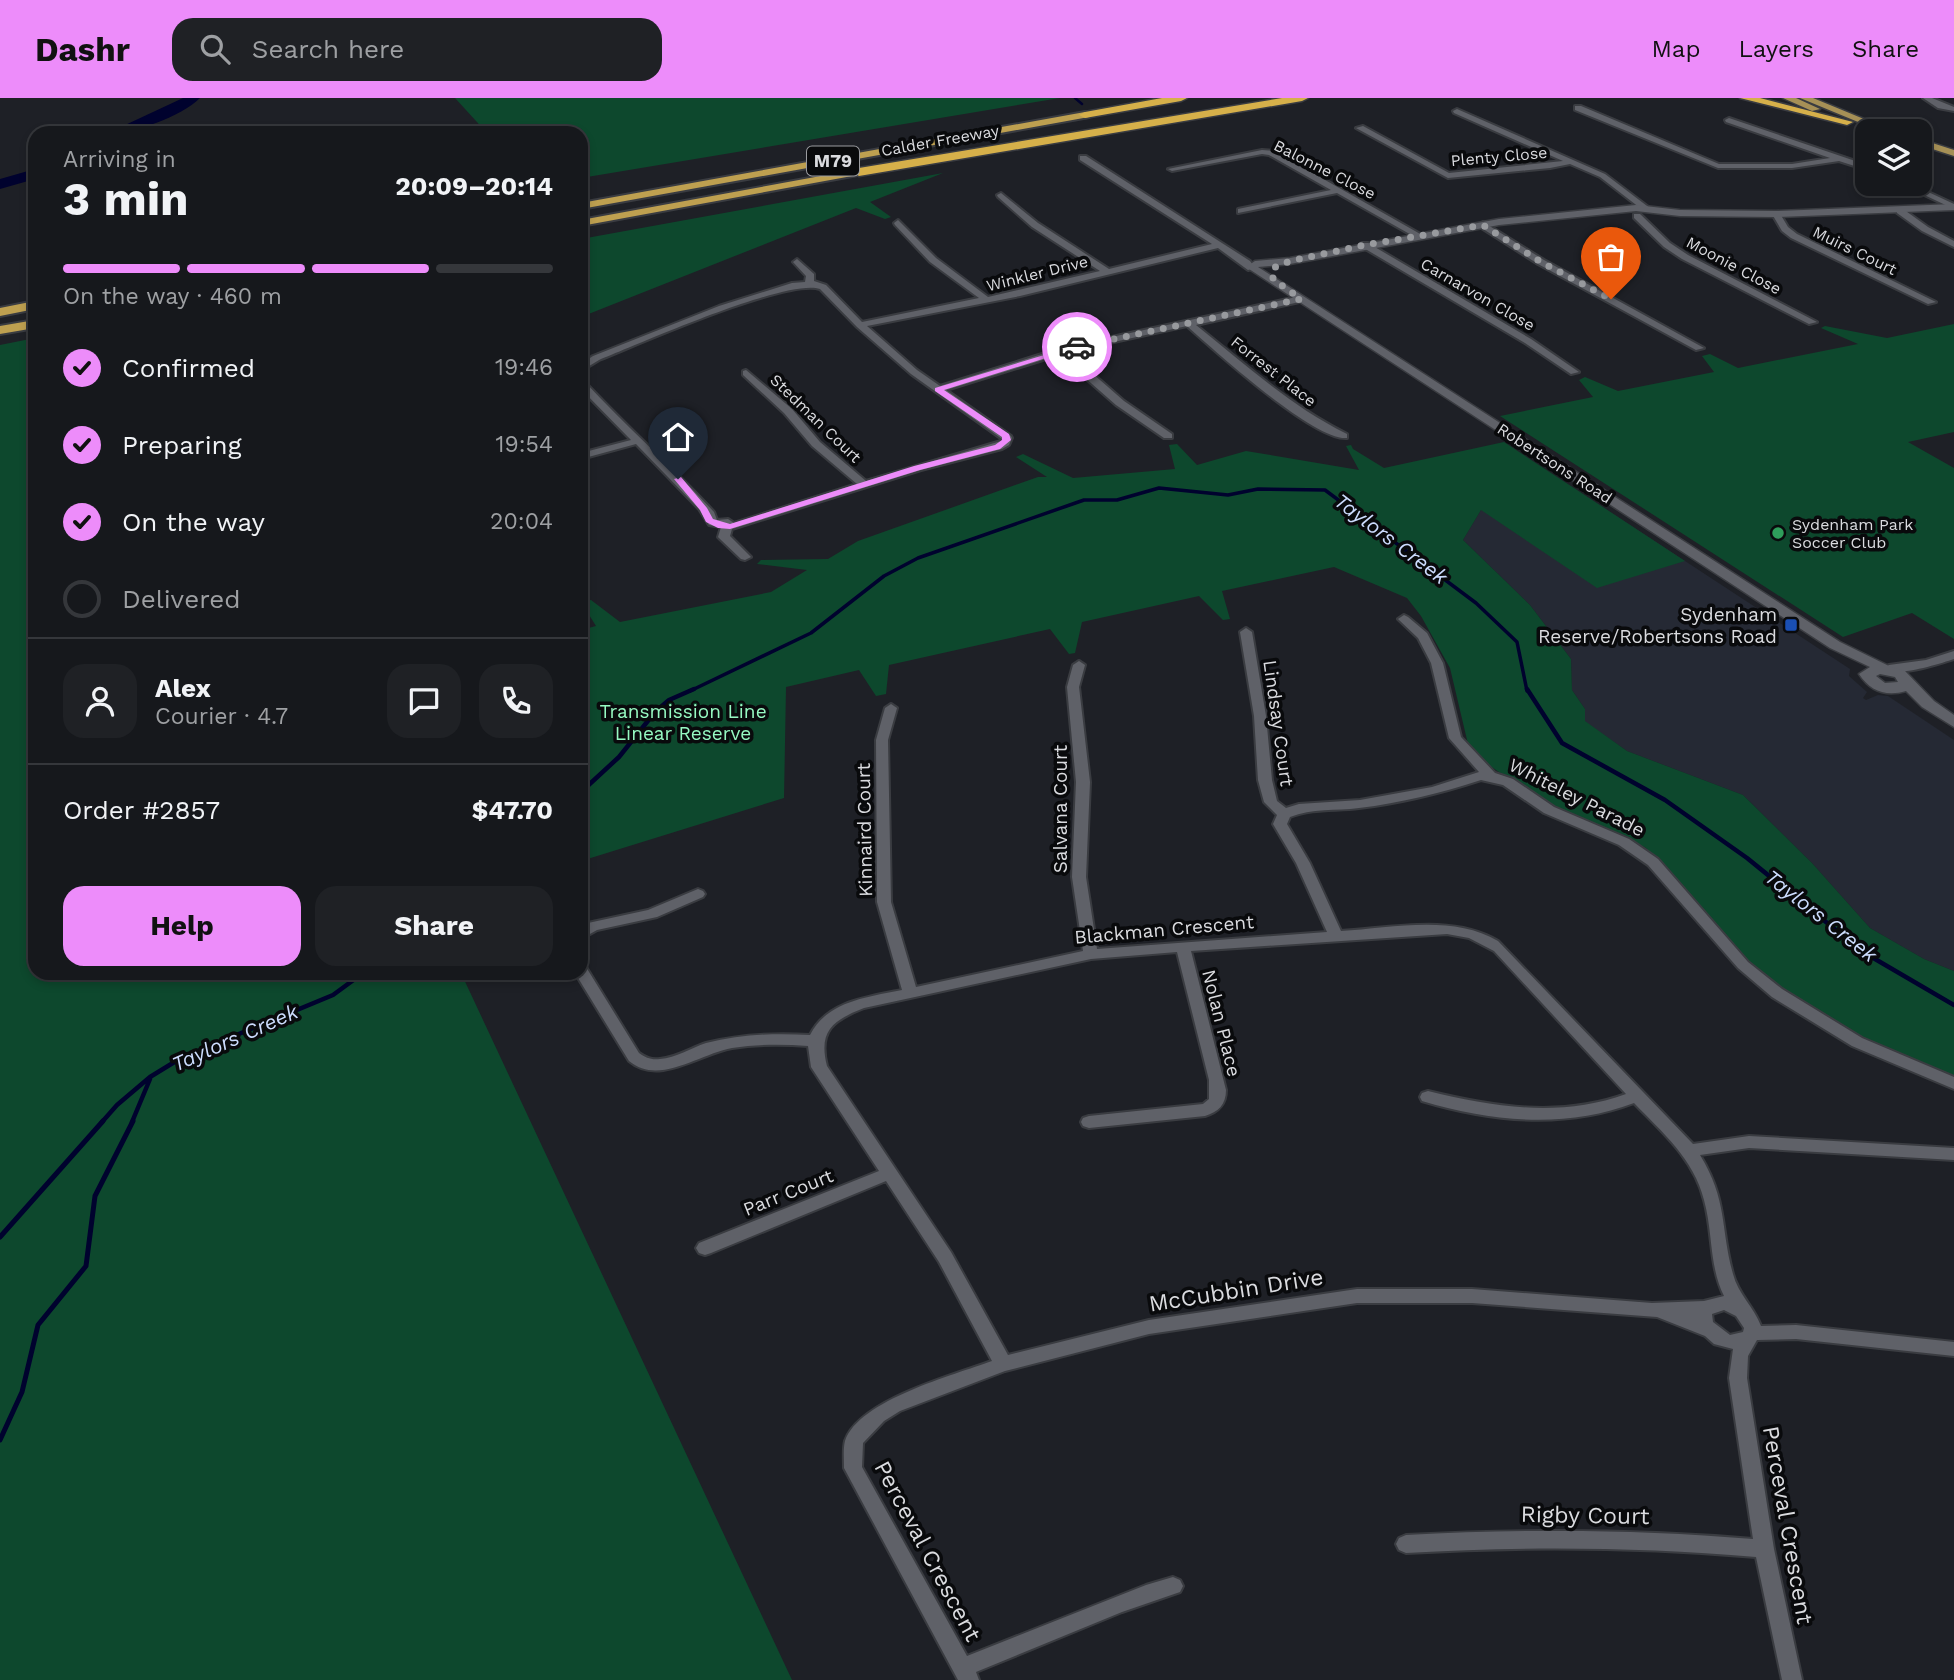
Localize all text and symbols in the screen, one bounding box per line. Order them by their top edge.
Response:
search box [172,18,662,81]
text: Dashr [35,30,130,69]
icon: search [196,30,234,68]
text: Search here [252,34,404,64]
text: Map [1652,35,1700,63]
text: Layers [1738,35,1814,63]
text: Share [1852,35,1919,63]
map controls [1855,119,1932,196]
button: layers [1855,119,1932,196]
street label: Calder Freeway [880,121,1001,160]
street label: Balonne Close [1271,136,1379,203]
street label: Plenty Close [1450,143,1548,170]
text: Arriving in [63,146,176,173]
road number: M79 [807,146,859,176]
text: 20:09–20:14 [395,171,553,201]
text: 3 min [63,172,189,226]
street label: Muirs Court [1810,222,1900,279]
pin [1581,227,1641,299]
street label: Moonie Close [1683,232,1784,298]
icon: bag [1592,238,1630,276]
street label: Winkler Drive [984,252,1090,295]
street label: Carnarvon Close [1417,254,1538,335]
text: On the way · 460 m [63,283,282,310]
courier [1042,312,1112,382]
icon: car [1058,328,1096,366]
street label: Forrest Place [1227,332,1320,411]
icon: check [63,349,101,387]
text: Confirmed [122,353,255,383]
text: 19:46 [495,354,553,381]
street label: Stedman Court [766,370,865,467]
pin [648,407,708,479]
icon: home [659,418,697,456]
street label: Robertsons Road [1494,419,1616,508]
icon: check [63,426,101,464]
text: Preparing [122,430,242,460]
text: 19:54 [496,431,553,458]
water label: Taylors Creek [1330,488,1453,590]
icon: check [63,503,101,541]
text: On the way [122,507,265,537]
text: 20:04 [490,508,553,535]
place label: Sydenham Park Soccer Club [1792,515,1913,552]
marker: Sydenham Park Soccer Club [1770,525,1786,541]
text: Delivered [122,584,241,614]
place label: Sydenham Reserve/Robertsons Road [1538,603,1777,648]
marker: Sydenham Reserve/Robertsons Road [1783,617,1799,633]
street label: Lindsay Court [1258,658,1299,788]
button: person [63,664,137,738]
button: chat [387,664,461,738]
button: phone [479,664,553,738]
text: Alex [155,673,211,703]
park label: Transmission Line Linear Reserve [599,700,767,745]
text: Courier · 4.7 [155,703,288,730]
street label: Salvana Court [1049,745,1072,873]
street label: Whiteley Parade [1505,753,1649,842]
street label: Kinnaird Court [852,763,877,897]
text: Order #2857 [63,795,220,825]
text: $47.70 [472,795,553,825]
water label: Taylors Creek [1760,864,1883,968]
button: Help [63,886,301,966]
button: Share [315,886,553,966]
street label: Blackman Crescent [1073,910,1255,949]
street label: Nolan Place [1197,967,1246,1079]
water label: Taylors Creek [168,998,302,1077]
street label: Parr Court [740,1164,837,1221]
street label: McCubbin Drive [1147,1263,1325,1318]
street label: Perceval Crescent [1757,1424,1818,1627]
street label: Perceval Crescent [869,1456,987,1647]
street label: Rigby Court [1520,1501,1650,1530]

